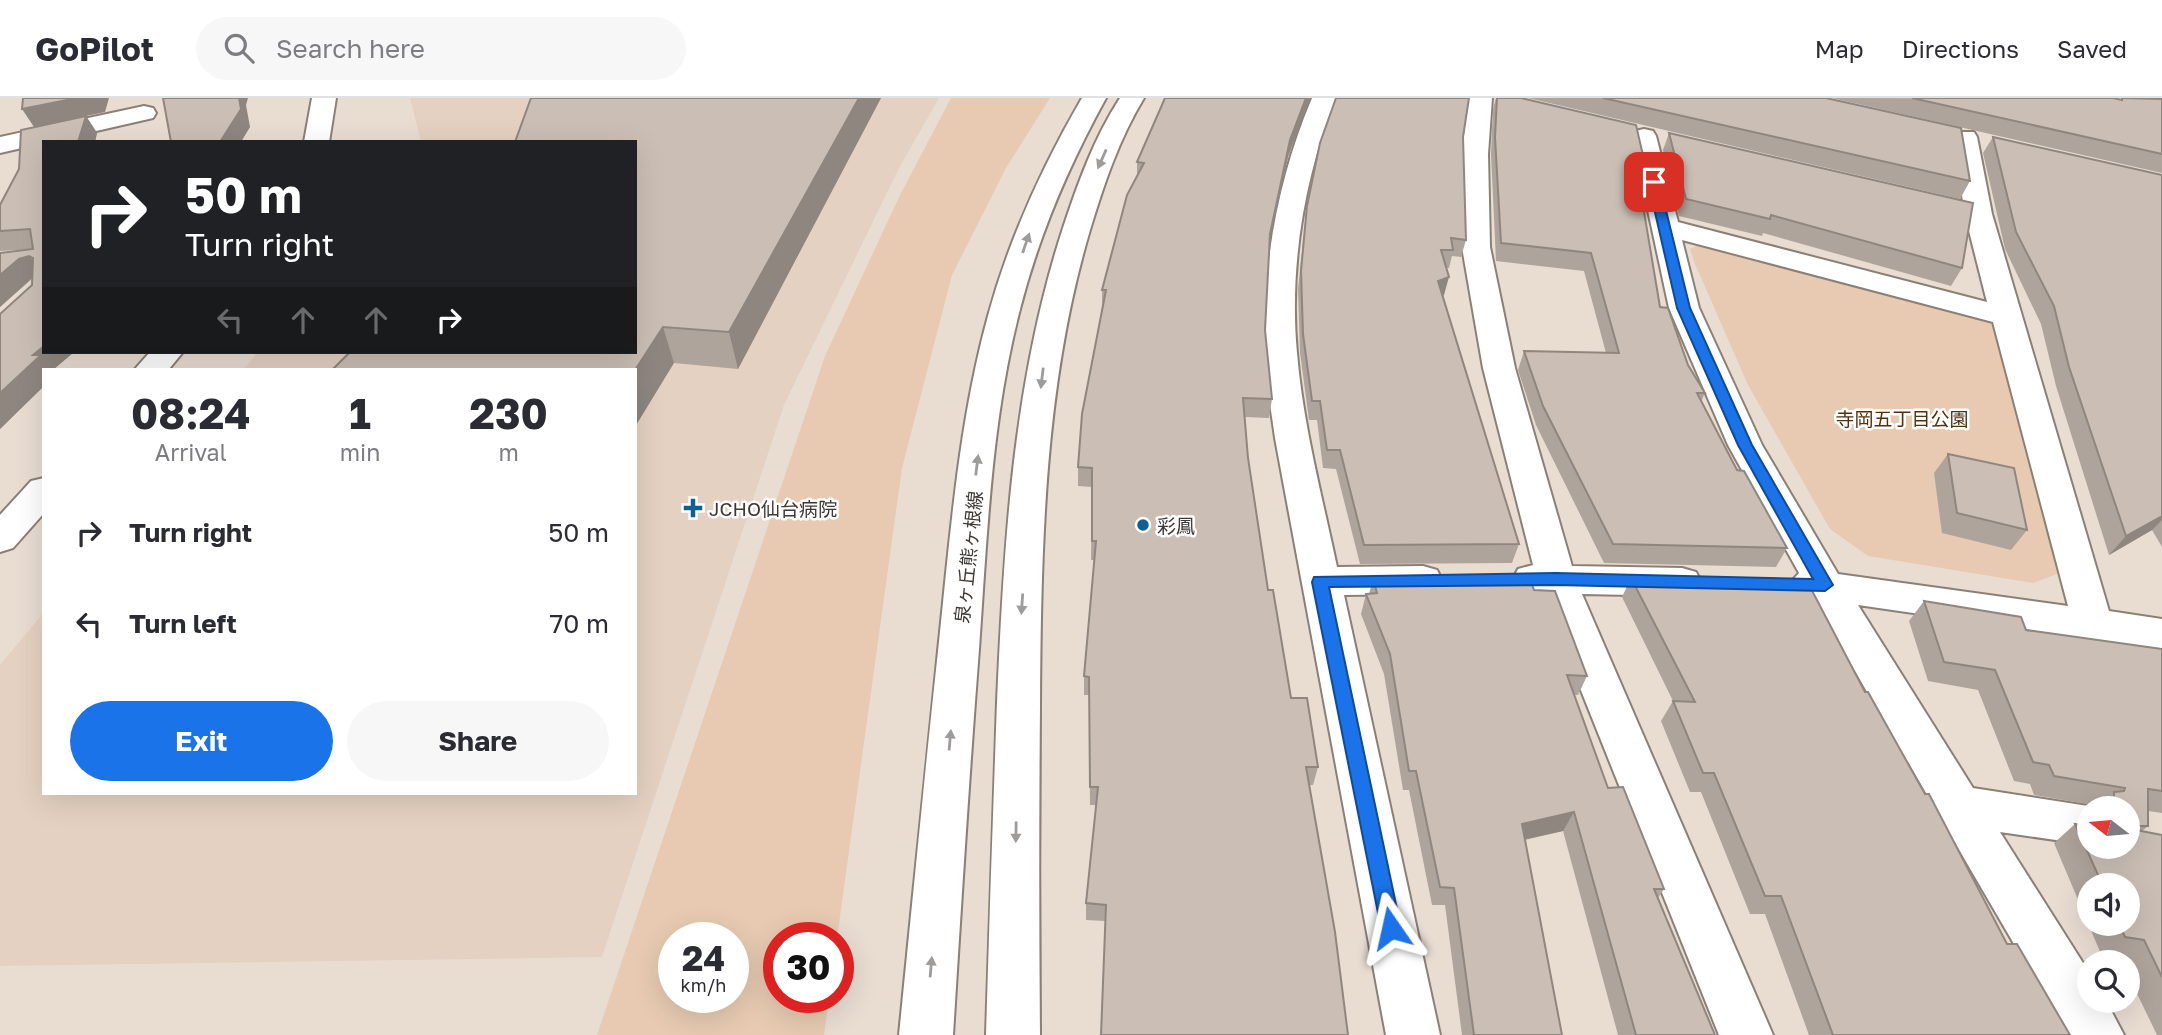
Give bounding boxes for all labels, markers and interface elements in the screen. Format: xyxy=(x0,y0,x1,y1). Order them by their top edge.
search box xyxy=(196,17,686,80)
text: GoPilot xyxy=(35,29,154,68)
icon: search xyxy=(220,29,258,67)
text: Search here xyxy=(276,33,425,64)
text: Map xyxy=(1815,34,1864,63)
text: Directions xyxy=(1902,34,2019,63)
text: Saved xyxy=(2057,34,2127,63)
one-way arrow xyxy=(1096,149,1107,170)
pin xyxy=(1624,152,1684,212)
icon: arrive xyxy=(1635,163,1673,201)
text: 50 m xyxy=(185,165,302,224)
icon: right xyxy=(70,168,161,259)
text: Turn right xyxy=(185,225,334,263)
one-way arrow xyxy=(1021,233,1032,254)
icon: left xyxy=(211,301,249,339)
icon: ahead xyxy=(284,301,322,339)
icon: ahead xyxy=(357,301,395,339)
icon: right xyxy=(430,301,468,339)
one-way arrow xyxy=(1036,367,1047,389)
text: 08:24 xyxy=(131,388,251,438)
text: 1 xyxy=(349,388,371,438)
text: 230 xyxy=(469,388,548,438)
park label: 寺岡五丁目公園 xyxy=(1835,407,1969,430)
text: Arrival xyxy=(155,438,227,466)
text: min xyxy=(340,438,380,466)
text: m xyxy=(498,438,519,466)
one-way arrow xyxy=(972,454,983,476)
street label: 泉ヶ丘熊ヶ根線 xyxy=(950,490,986,624)
place label: JCHO仙台病院 xyxy=(709,497,837,520)
marker: JCHO仙台病院 xyxy=(683,498,703,518)
icon: right xyxy=(70,514,108,552)
place label: 彩鳳 xyxy=(1157,514,1195,537)
text: Turn right xyxy=(129,517,252,548)
text: 50 m xyxy=(548,517,609,548)
marker: 彩鳳 xyxy=(1135,517,1151,533)
one-way arrow xyxy=(1016,594,1027,616)
icon: left xyxy=(70,605,108,643)
text: Turn left xyxy=(129,608,237,639)
text: 70 m xyxy=(550,608,609,639)
button: Exit xyxy=(70,701,333,781)
button: Share xyxy=(347,701,609,781)
one-way arrow xyxy=(945,729,956,751)
north arrow xyxy=(2077,796,2140,859)
map controls xyxy=(2077,796,2140,1013)
one-way arrow xyxy=(1010,821,1022,843)
button: sound xyxy=(2077,873,2140,936)
position arrow xyxy=(1354,891,1428,965)
speed limit sign: 30 xyxy=(763,922,854,1013)
text: 24 xyxy=(682,937,725,979)
button: search xyxy=(2077,950,2140,1013)
one-way arrow xyxy=(926,956,937,978)
text: km/h xyxy=(681,974,726,996)

